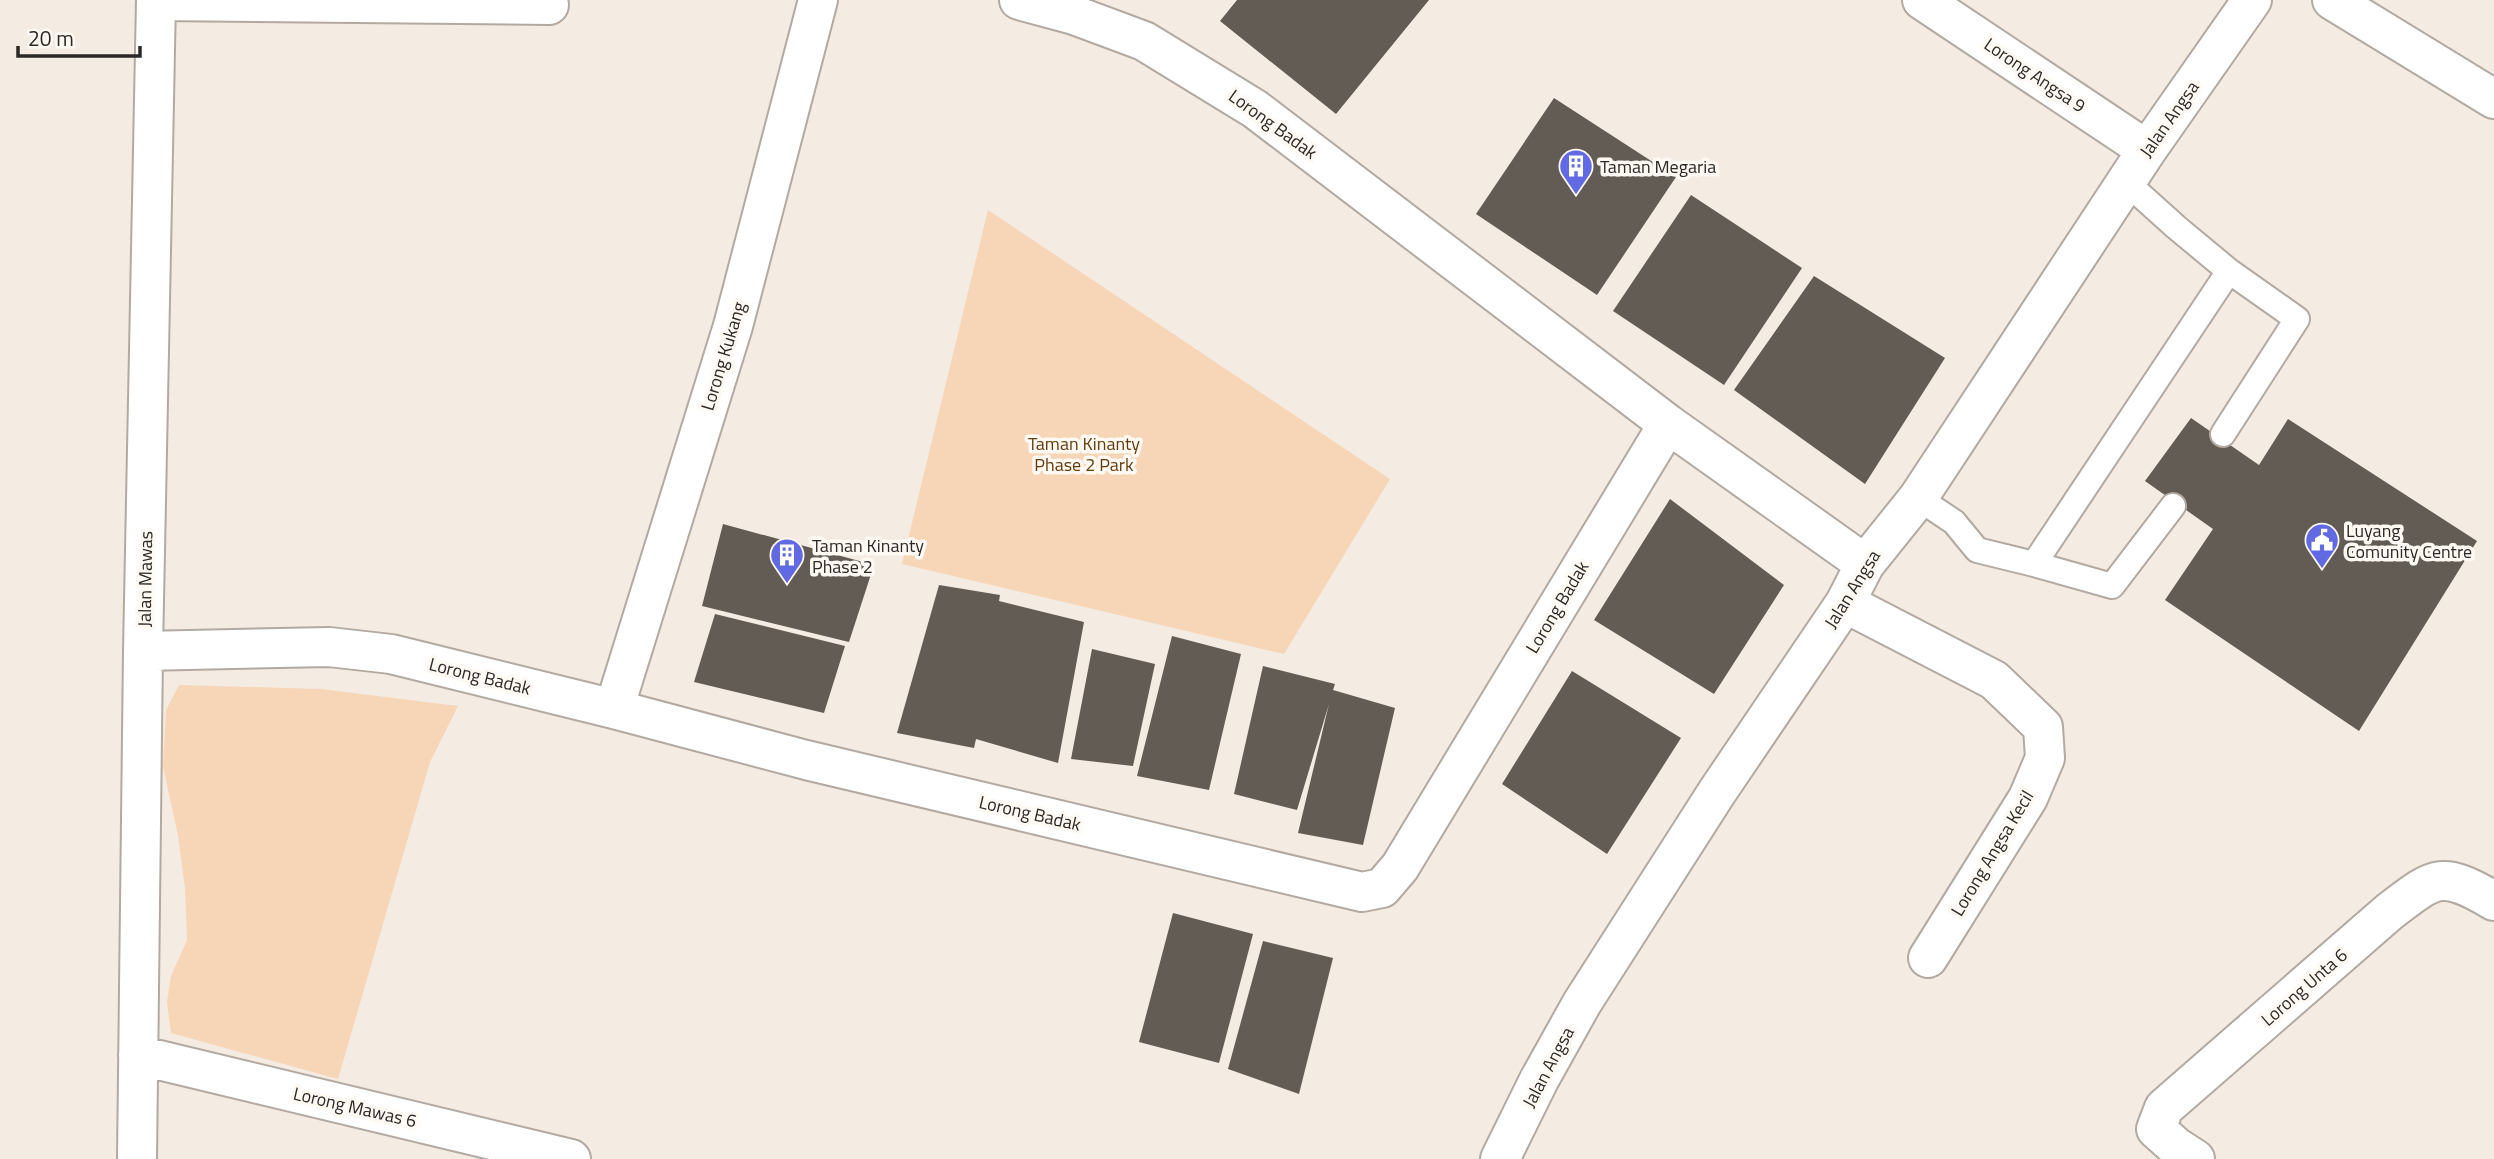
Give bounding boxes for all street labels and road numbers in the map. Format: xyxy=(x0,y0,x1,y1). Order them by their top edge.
street label: Lorong Angsa 9 xyxy=(1979,31,2091,119)
street label: Jalan Angsa xyxy=(2133,75,2205,163)
street label: Lorong Badak xyxy=(1223,83,1323,166)
street label: Lorong Kukang xyxy=(694,298,752,414)
street label: Jalan Mawas xyxy=(131,531,159,627)
street label: Jalan Angsa xyxy=(1817,545,1887,633)
street label: Lorong Badak xyxy=(1519,555,1595,658)
street label: Lorong Badak xyxy=(426,650,534,702)
street label: Lorong Angsa Kecil xyxy=(1944,785,2040,921)
street label: Lorong Badak xyxy=(976,788,1084,838)
street label: Lorong Unta 6 xyxy=(2255,942,2353,1032)
street label: Jalan Angsa xyxy=(1515,1022,1581,1112)
street label: Lorong Mawas 6 xyxy=(291,1080,419,1134)

